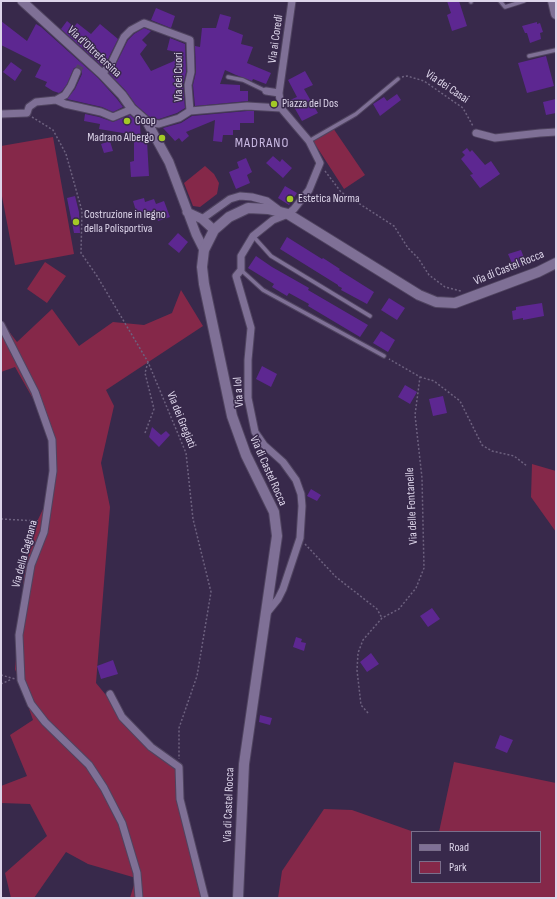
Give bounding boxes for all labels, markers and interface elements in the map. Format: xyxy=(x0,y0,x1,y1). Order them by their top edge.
street label: Via ai Coredi xyxy=(265,14,287,64)
street label: Via d'Oltrefersina xyxy=(64,23,124,81)
street label: Via dei Cuori xyxy=(172,52,186,102)
street label: Via dei Casai xyxy=(422,67,472,107)
place label: Piazza del Dos xyxy=(282,97,338,111)
marker: Piazza del Dos xyxy=(269,99,279,109)
place label: Coop xyxy=(135,114,156,128)
marker: Coop xyxy=(122,116,132,126)
place label: Madrano Albergo xyxy=(87,131,154,145)
marker: Madrano Albergo xyxy=(157,133,167,143)
district label: MADRANO xyxy=(235,135,289,151)
place label: Estetica Norma xyxy=(298,192,360,206)
marker: Estetica Norma xyxy=(285,194,295,204)
place label: Costruzione in legno della Polisportiva xyxy=(84,208,166,236)
marker: Costruzione in legno della Polisportiva xyxy=(71,217,81,227)
street label: Via di Castel Rocca xyxy=(472,247,546,289)
street label: Via a Iol xyxy=(231,376,247,408)
street label: Via dei Gregiati xyxy=(163,390,199,450)
street label: Via di Castel Rocca xyxy=(246,434,290,508)
street label: Via delle Fontanelle xyxy=(403,467,421,545)
street label: Via della Cagnana xyxy=(9,519,41,589)
street label: Via di Castel Rocca xyxy=(220,767,238,843)
legend xyxy=(411,831,541,883)
text: Road xyxy=(449,840,469,855)
text: Park xyxy=(449,860,467,875)

